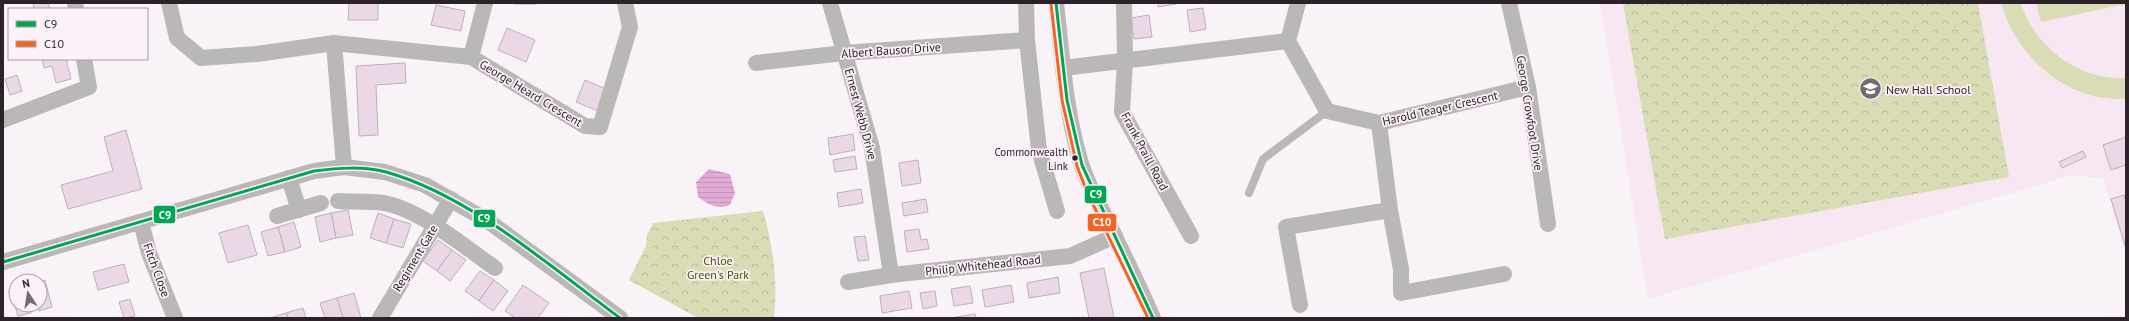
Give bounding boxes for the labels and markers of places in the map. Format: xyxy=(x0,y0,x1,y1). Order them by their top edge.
school or university icon: New Hall School xyxy=(1857,76,1883,102)
place label: New Hall School xyxy=(1886,82,1971,97)
place label: Commonwealth Link xyxy=(994,145,1069,173)
marker: Commonwealth Link xyxy=(1070,153,1080,163)

